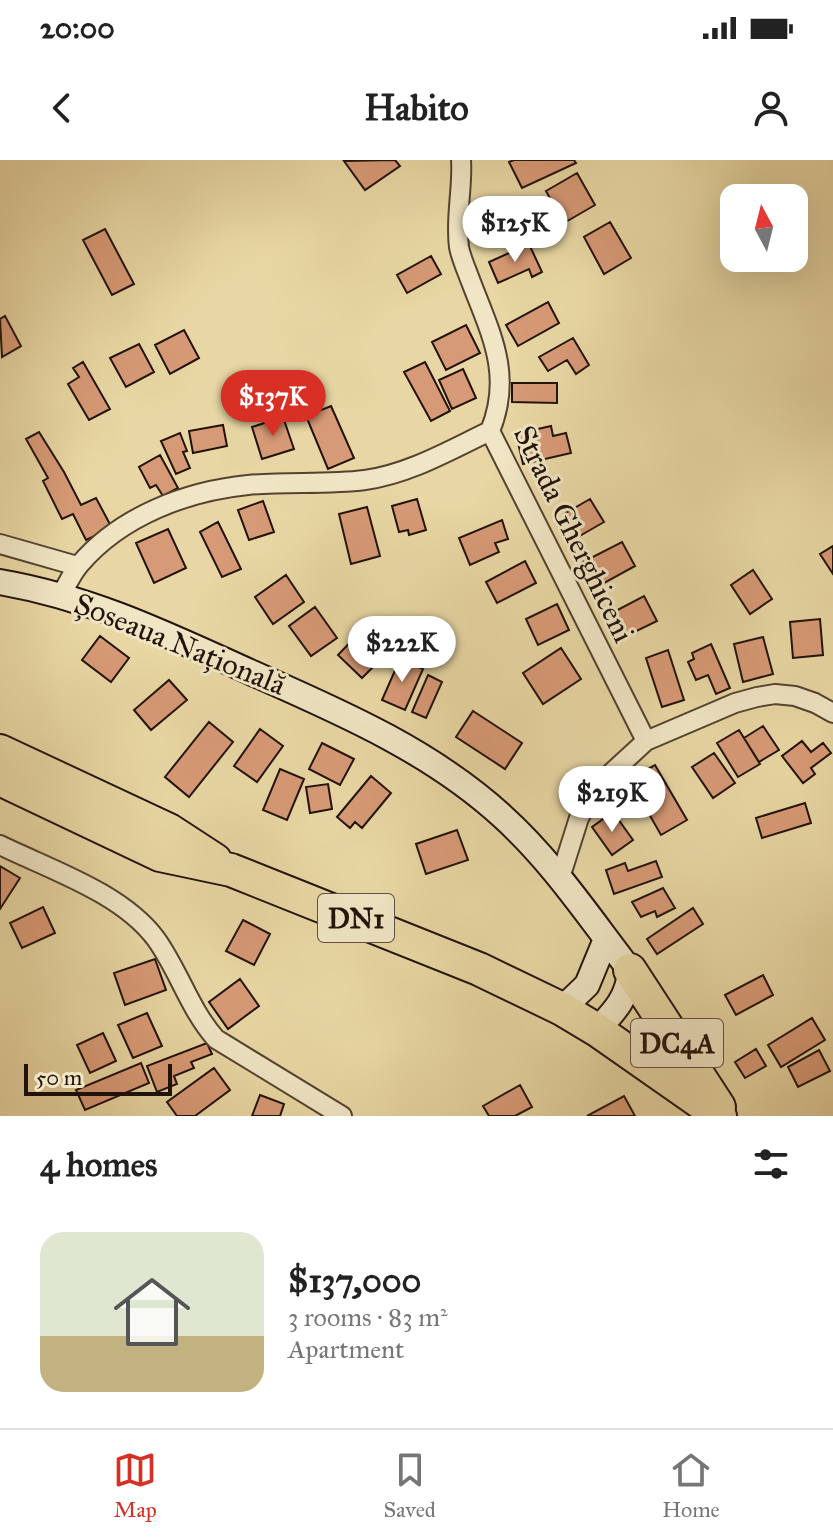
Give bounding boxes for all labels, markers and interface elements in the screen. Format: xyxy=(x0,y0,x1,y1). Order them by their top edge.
text: 20:00 xyxy=(40,10,115,46)
icon: back xyxy=(40,86,84,130)
text: Habito xyxy=(364,86,469,130)
icon: person xyxy=(749,86,793,130)
north arrow xyxy=(720,184,808,272)
map controls xyxy=(720,184,808,272)
pin: $125K xyxy=(459,196,571,264)
text: $125K xyxy=(480,206,550,238)
pin: $137K xyxy=(217,370,329,438)
text: $137K xyxy=(239,380,307,412)
street label: Strada Gherghiceni xyxy=(506,420,642,648)
street label: Șoseaua Națională xyxy=(69,585,291,703)
pin: $222K xyxy=(346,616,458,684)
text: $222K xyxy=(366,626,438,658)
pin: $219K xyxy=(556,766,668,834)
text: $219K xyxy=(577,776,647,808)
road number: DN1 xyxy=(318,894,394,942)
road number: DC4A xyxy=(631,1019,723,1067)
scale bar xyxy=(24,1060,172,1096)
text: 50 m xyxy=(36,1064,82,1091)
icon: filters xyxy=(749,1142,793,1186)
text: 4 homes xyxy=(40,1144,157,1185)
text: $137,000 xyxy=(288,1260,421,1301)
icon: home xyxy=(104,1264,200,1360)
text: 3 rooms · 83 m² xyxy=(288,1301,448,1333)
text: Apartment xyxy=(288,1333,404,1365)
tab: Map xyxy=(113,1448,157,1523)
tab: Saved xyxy=(384,1448,436,1523)
tab: Home xyxy=(662,1448,720,1523)

